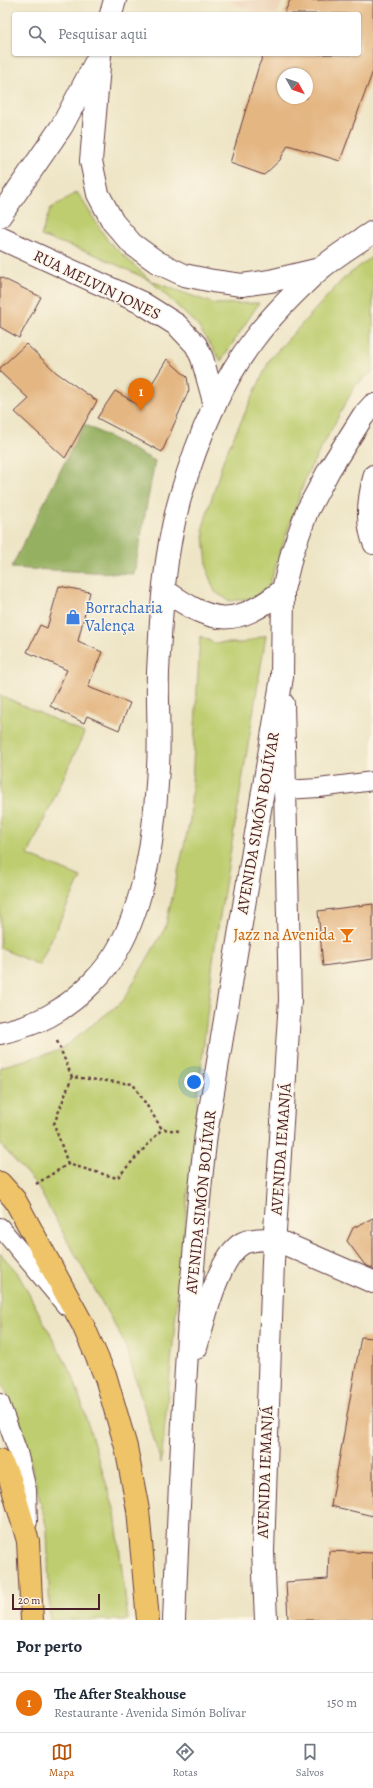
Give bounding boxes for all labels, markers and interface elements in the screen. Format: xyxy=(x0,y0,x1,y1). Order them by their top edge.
search box xyxy=(12,12,361,56)
icon: search xyxy=(26,23,48,45)
text: Pesquisar aqui xyxy=(58,24,147,44)
north arrow xyxy=(277,68,313,104)
street label: RUA MELVIN JONES xyxy=(30,245,164,325)
pin: 1 xyxy=(128,378,154,411)
place label: Borracharia Valença xyxy=(84,597,163,637)
shop icon: Borracharia Valença xyxy=(64,608,82,626)
street label: AVENIDA SIMÓN BOLÍVAR xyxy=(231,730,285,917)
place label: Jazz na Avenida xyxy=(233,924,336,946)
bar icon: Jazz na Avenida xyxy=(338,926,356,944)
your location xyxy=(184,1072,204,1092)
street label: AVENIDA IEMANJÁ xyxy=(265,1081,297,1217)
street label: AVENIDA SIMÓN BOLÍVAR xyxy=(180,1109,222,1296)
street label: AVENIDA IEMANJÁ xyxy=(252,1405,278,1540)
scale bar xyxy=(12,1592,100,1611)
text: 20 m xyxy=(18,1593,40,1608)
text: Por perto xyxy=(16,1635,82,1658)
text: The After Steakhouse xyxy=(54,1684,186,1704)
text: 1 xyxy=(27,1694,31,1711)
text: 150 m xyxy=(327,1694,357,1711)
text: Restaurante · Avenida Simón Bolívar xyxy=(54,1704,246,1721)
tab: Mapa xyxy=(49,1741,74,1780)
tab: Rotas xyxy=(173,1741,198,1780)
tab: Salvos xyxy=(296,1741,324,1780)

